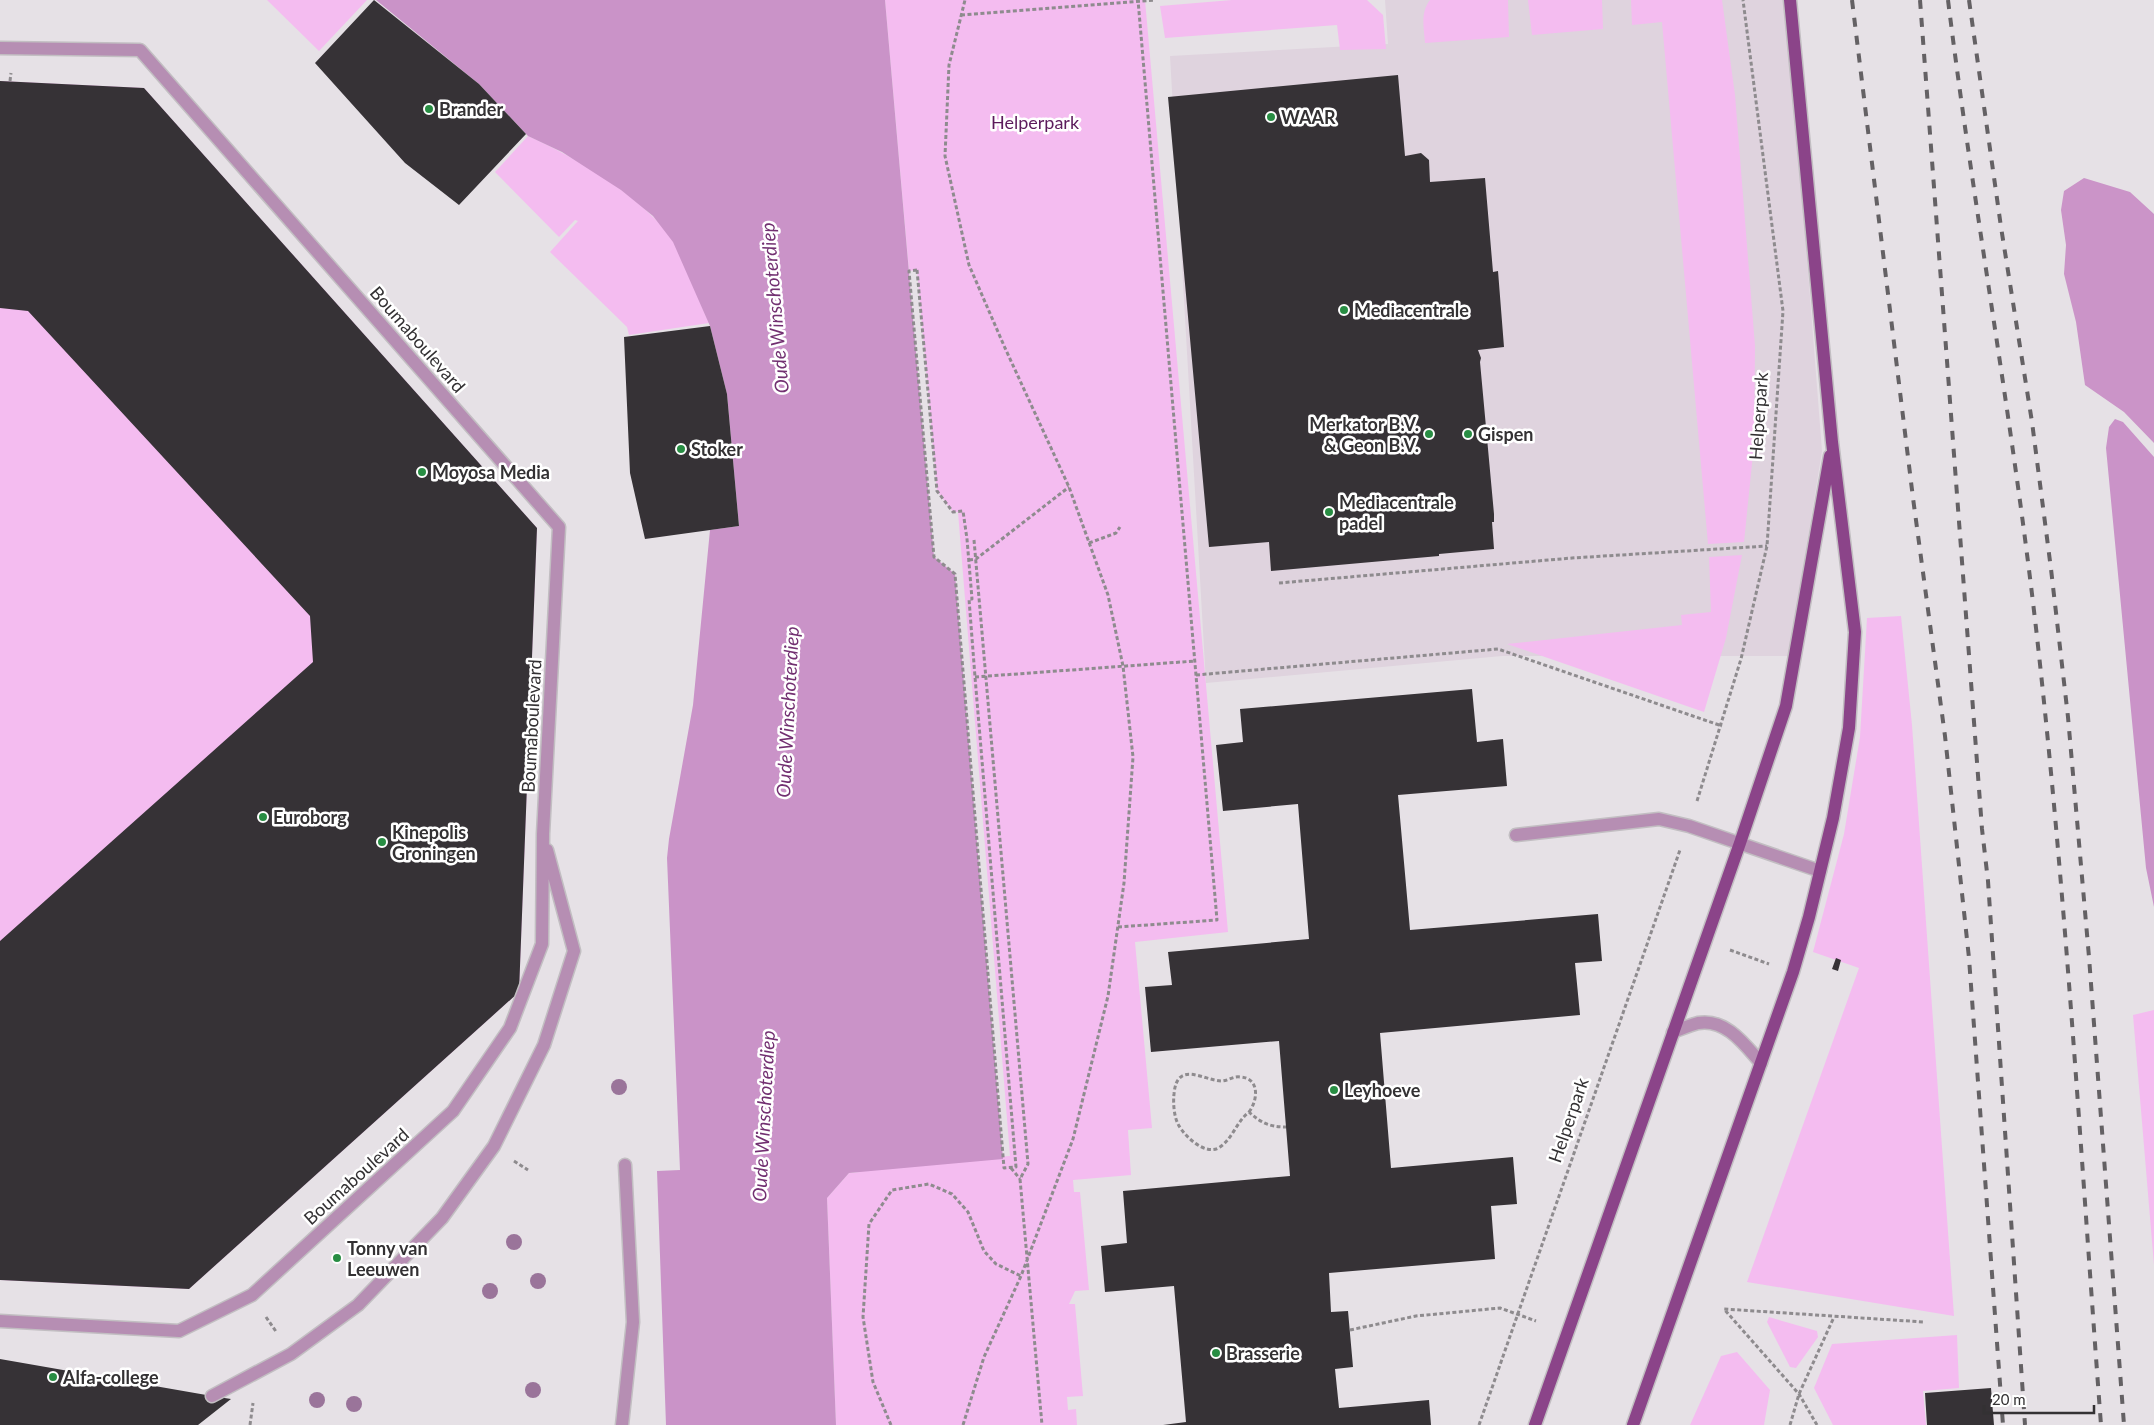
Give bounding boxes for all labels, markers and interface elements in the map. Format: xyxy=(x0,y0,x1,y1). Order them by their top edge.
place label: Brander xyxy=(439,98,503,120)
marker: Brander xyxy=(423,103,435,115)
place label: WAAR xyxy=(1281,106,1336,128)
park label: Helperpark xyxy=(991,111,1080,133)
marker: WAAR xyxy=(1265,111,1277,123)
water label: Oude Winschoterdiep xyxy=(755,222,793,394)
street label: Boumaboulevard xyxy=(366,281,470,397)
place label: Mediacentrale xyxy=(1354,299,1469,321)
marker: Mediacentrale xyxy=(1338,304,1350,316)
street label: Helperpark xyxy=(1744,370,1772,461)
place label: Merkator B.V. & Geon B.V. xyxy=(1309,413,1419,456)
place label: Gispen xyxy=(1478,423,1534,445)
marker: Merkator B.V. & Geon B.V. xyxy=(1423,428,1435,440)
marker: Gispen xyxy=(1462,428,1474,440)
place label: Stoker xyxy=(691,438,743,460)
marker: Stoker xyxy=(675,443,687,455)
place label: Moyosa Media xyxy=(432,461,550,483)
marker: Moyosa Media xyxy=(416,466,428,478)
place label: Mediacentrale padel xyxy=(1339,491,1454,534)
marker: Mediacentrale padel xyxy=(1323,506,1335,518)
water label: Oude Winschoterdiep xyxy=(771,626,803,798)
street label: Boumaboulevard xyxy=(517,659,545,793)
place label: Euroborg xyxy=(273,806,347,828)
marker: Euroborg xyxy=(257,811,269,823)
place label: Kinepolis Groningen xyxy=(392,821,476,864)
marker: Kinepolis Groningen xyxy=(376,836,388,848)
water label: Oude Winschoterdiep xyxy=(747,1030,779,1202)
street label: Helperpark xyxy=(1543,1074,1593,1165)
place label: Leyhoeve xyxy=(1344,1079,1421,1101)
marker: Leyhoeve xyxy=(1328,1084,1340,1096)
street label: Boumaboulevard xyxy=(299,1123,413,1229)
place label: Tonny van Leeuwen xyxy=(347,1237,428,1280)
marker: Tonny van Leeuwen xyxy=(331,1252,343,1264)
place label: Brasserie xyxy=(1226,1342,1300,1364)
marker: Brasserie xyxy=(1210,1347,1222,1359)
place label: Alfa-college xyxy=(62,1366,159,1388)
marker: Alfa-college xyxy=(47,1371,59,1383)
scale bar xyxy=(1984,1382,2094,1414)
text: 20 m xyxy=(1992,1390,2026,1408)

